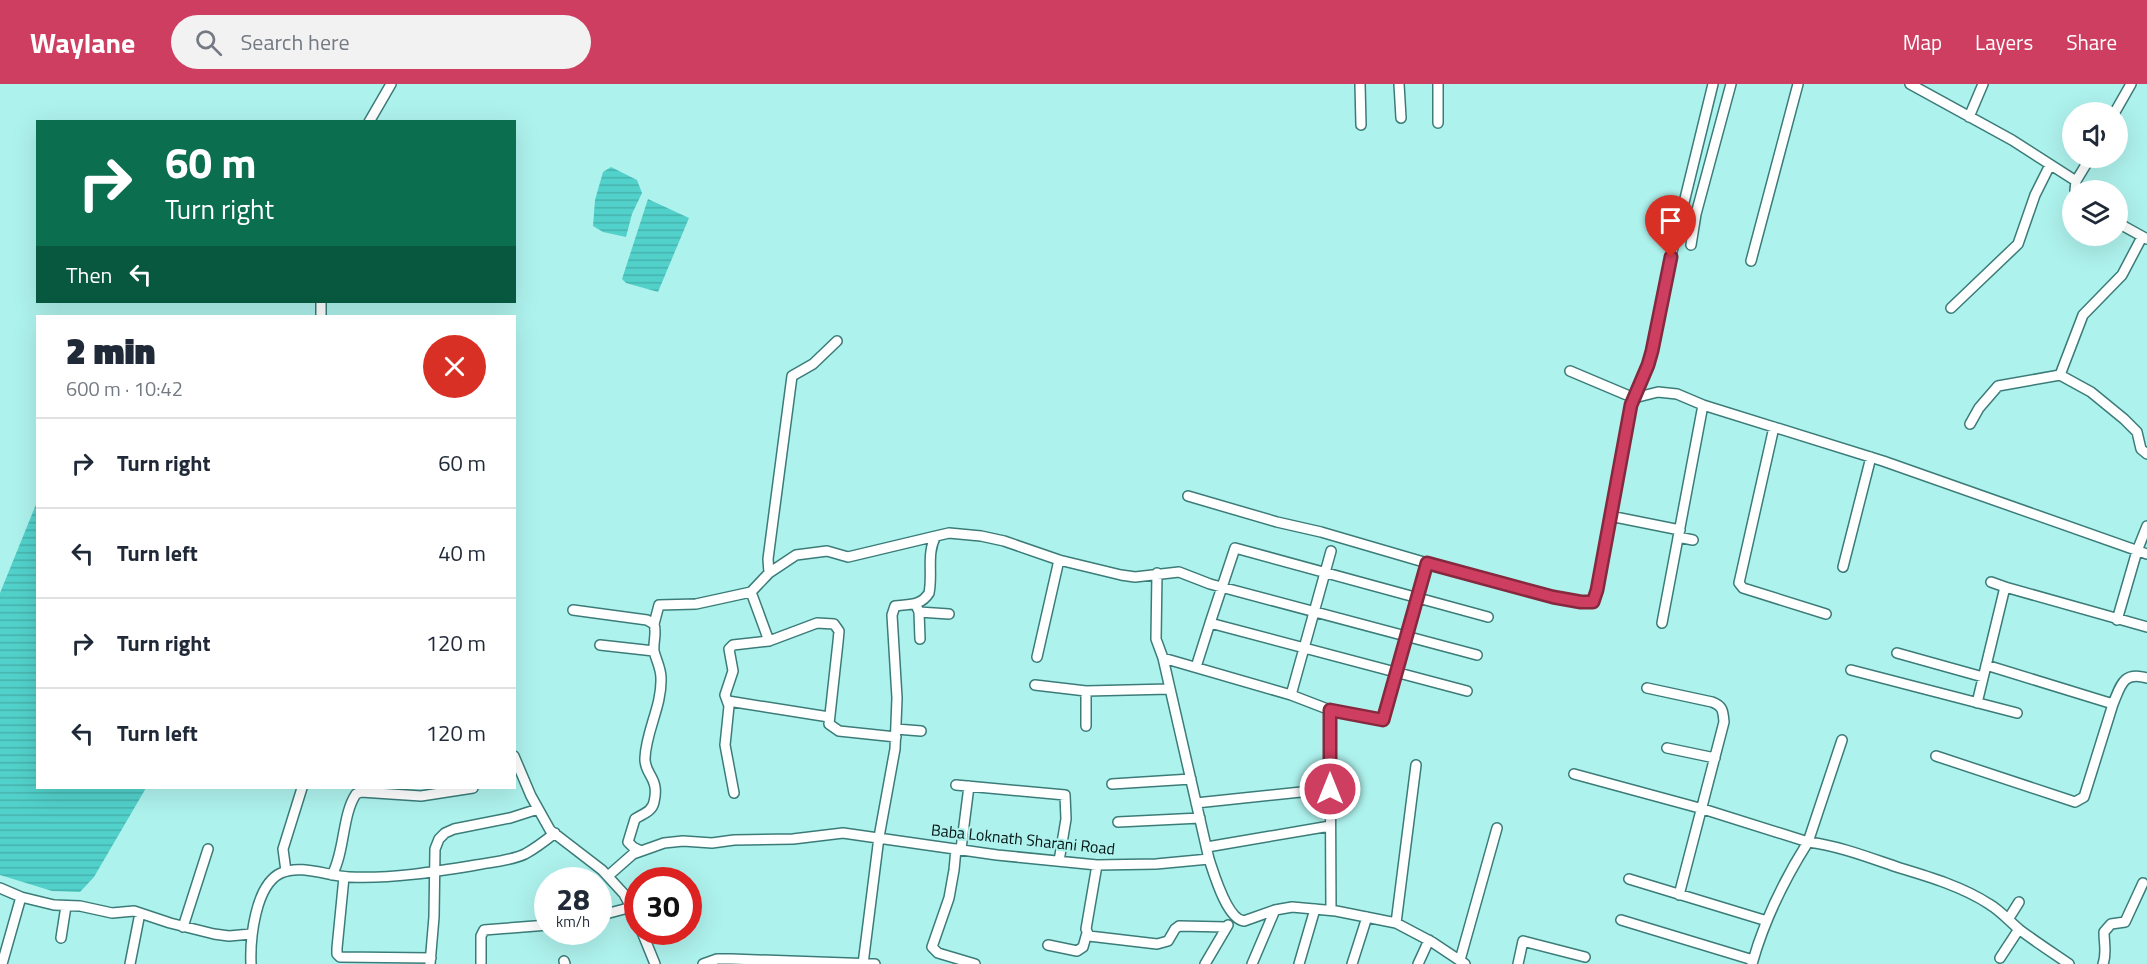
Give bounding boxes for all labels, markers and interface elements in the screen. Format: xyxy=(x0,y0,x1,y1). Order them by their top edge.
search box xyxy=(171,15,591,69)
text: Waylane xyxy=(30,21,135,64)
text: Search here xyxy=(240,25,350,59)
icon: search xyxy=(192,26,225,59)
text: Map xyxy=(1903,26,1942,58)
text: Layers xyxy=(1975,26,2033,58)
text: Share xyxy=(2066,26,2117,58)
map controls xyxy=(2062,102,2128,246)
button: sound xyxy=(2062,102,2128,168)
text: 60 m xyxy=(165,130,257,194)
icon: right xyxy=(66,144,144,222)
button: layers xyxy=(2062,180,2128,246)
text: Turn right xyxy=(165,188,274,229)
pin xyxy=(1645,195,1696,257)
icon: arrive xyxy=(1654,204,1687,237)
text: Then xyxy=(66,258,112,292)
icon: left xyxy=(124,258,157,291)
text: 2 min xyxy=(66,323,155,378)
button: close xyxy=(423,335,486,398)
text: 600 m · 10:42 xyxy=(66,373,183,404)
text: Turn right xyxy=(117,446,211,480)
text: 60 m xyxy=(438,446,486,480)
icon: right xyxy=(66,447,99,480)
text: Turn left xyxy=(117,536,198,570)
text: 40 m xyxy=(438,536,486,570)
icon: left xyxy=(66,537,99,570)
text: Turn right xyxy=(117,626,211,660)
text: 120 m xyxy=(426,626,486,660)
icon: right xyxy=(66,627,99,660)
text: Turn left xyxy=(117,716,198,750)
text: 120 m xyxy=(426,716,486,750)
icon: left xyxy=(66,717,99,750)
position arrow xyxy=(1298,757,1362,821)
street label: Baba Loknath Sharani Road xyxy=(930,817,1116,861)
speed limit sign: 30 xyxy=(624,867,702,945)
text: 28 xyxy=(556,876,590,922)
text: km/h xyxy=(556,910,590,933)

